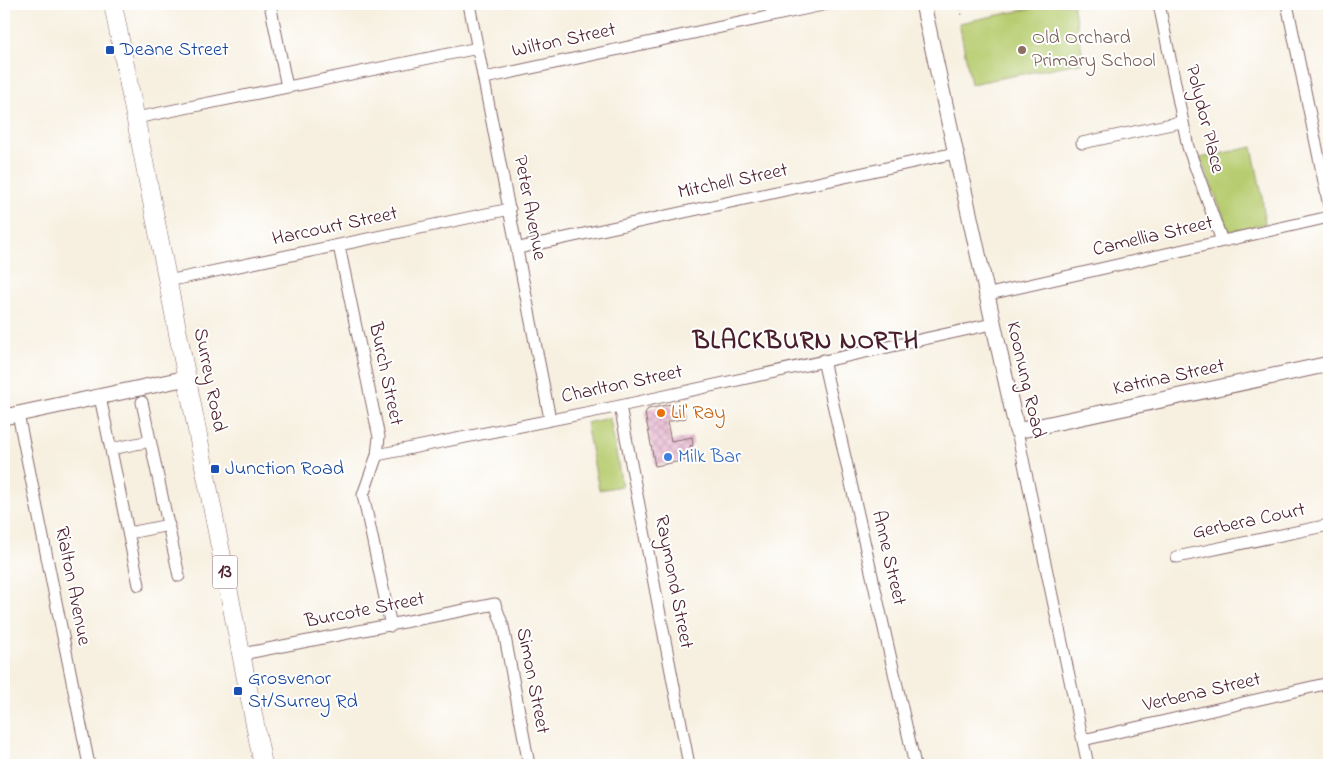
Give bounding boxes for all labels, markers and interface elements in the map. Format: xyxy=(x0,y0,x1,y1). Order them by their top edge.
street label: Wilton Street xyxy=(509,16,619,66)
place label: Old Orchard Primary School xyxy=(1032,24,1156,76)
place label: Deane Street xyxy=(119,36,229,65)
marker: Deane Street xyxy=(104,44,116,56)
marker: Old Orchard Primary School xyxy=(1016,44,1028,56)
street label: Polydor Place xyxy=(1177,62,1231,176)
street label: Peter Avenue xyxy=(505,153,553,263)
street label: Mitchell Street xyxy=(675,156,791,208)
street label: Harcourt Street xyxy=(270,199,401,254)
street label: Camellia Street xyxy=(1090,209,1216,265)
street label: Burch Street xyxy=(360,319,410,429)
street label: Koonung Road xyxy=(997,319,1053,442)
district label: BLACKBURN NORTH xyxy=(692,324,919,360)
street label: Surrey Road xyxy=(185,326,233,434)
street label: Katrina Street xyxy=(1111,352,1228,404)
street label: Charlton Street xyxy=(559,358,686,412)
place label: Lil' Ray xyxy=(671,399,725,428)
marker: Lil' Ray xyxy=(655,407,667,419)
place label: Milk Bar xyxy=(678,443,742,472)
marker: Milk Bar xyxy=(662,451,674,463)
place label: Junction Road xyxy=(225,455,344,484)
marker: Junction Road xyxy=(209,463,221,475)
street label: Gerbera Court xyxy=(1190,496,1308,548)
street label: Anne Street xyxy=(863,508,913,608)
street label: Raymond Street xyxy=(646,513,700,651)
street label: Rialton Avenue xyxy=(46,524,98,648)
road number: 13 xyxy=(212,556,238,588)
street label: Burcote Street xyxy=(302,585,428,637)
street label: Simon Street xyxy=(507,625,557,737)
place label: Grosvenor St/Surrey Rd xyxy=(248,665,358,717)
street label: Verbena Street xyxy=(1139,665,1264,721)
marker: Grosvenor St/Surrey Rd xyxy=(232,685,244,697)

